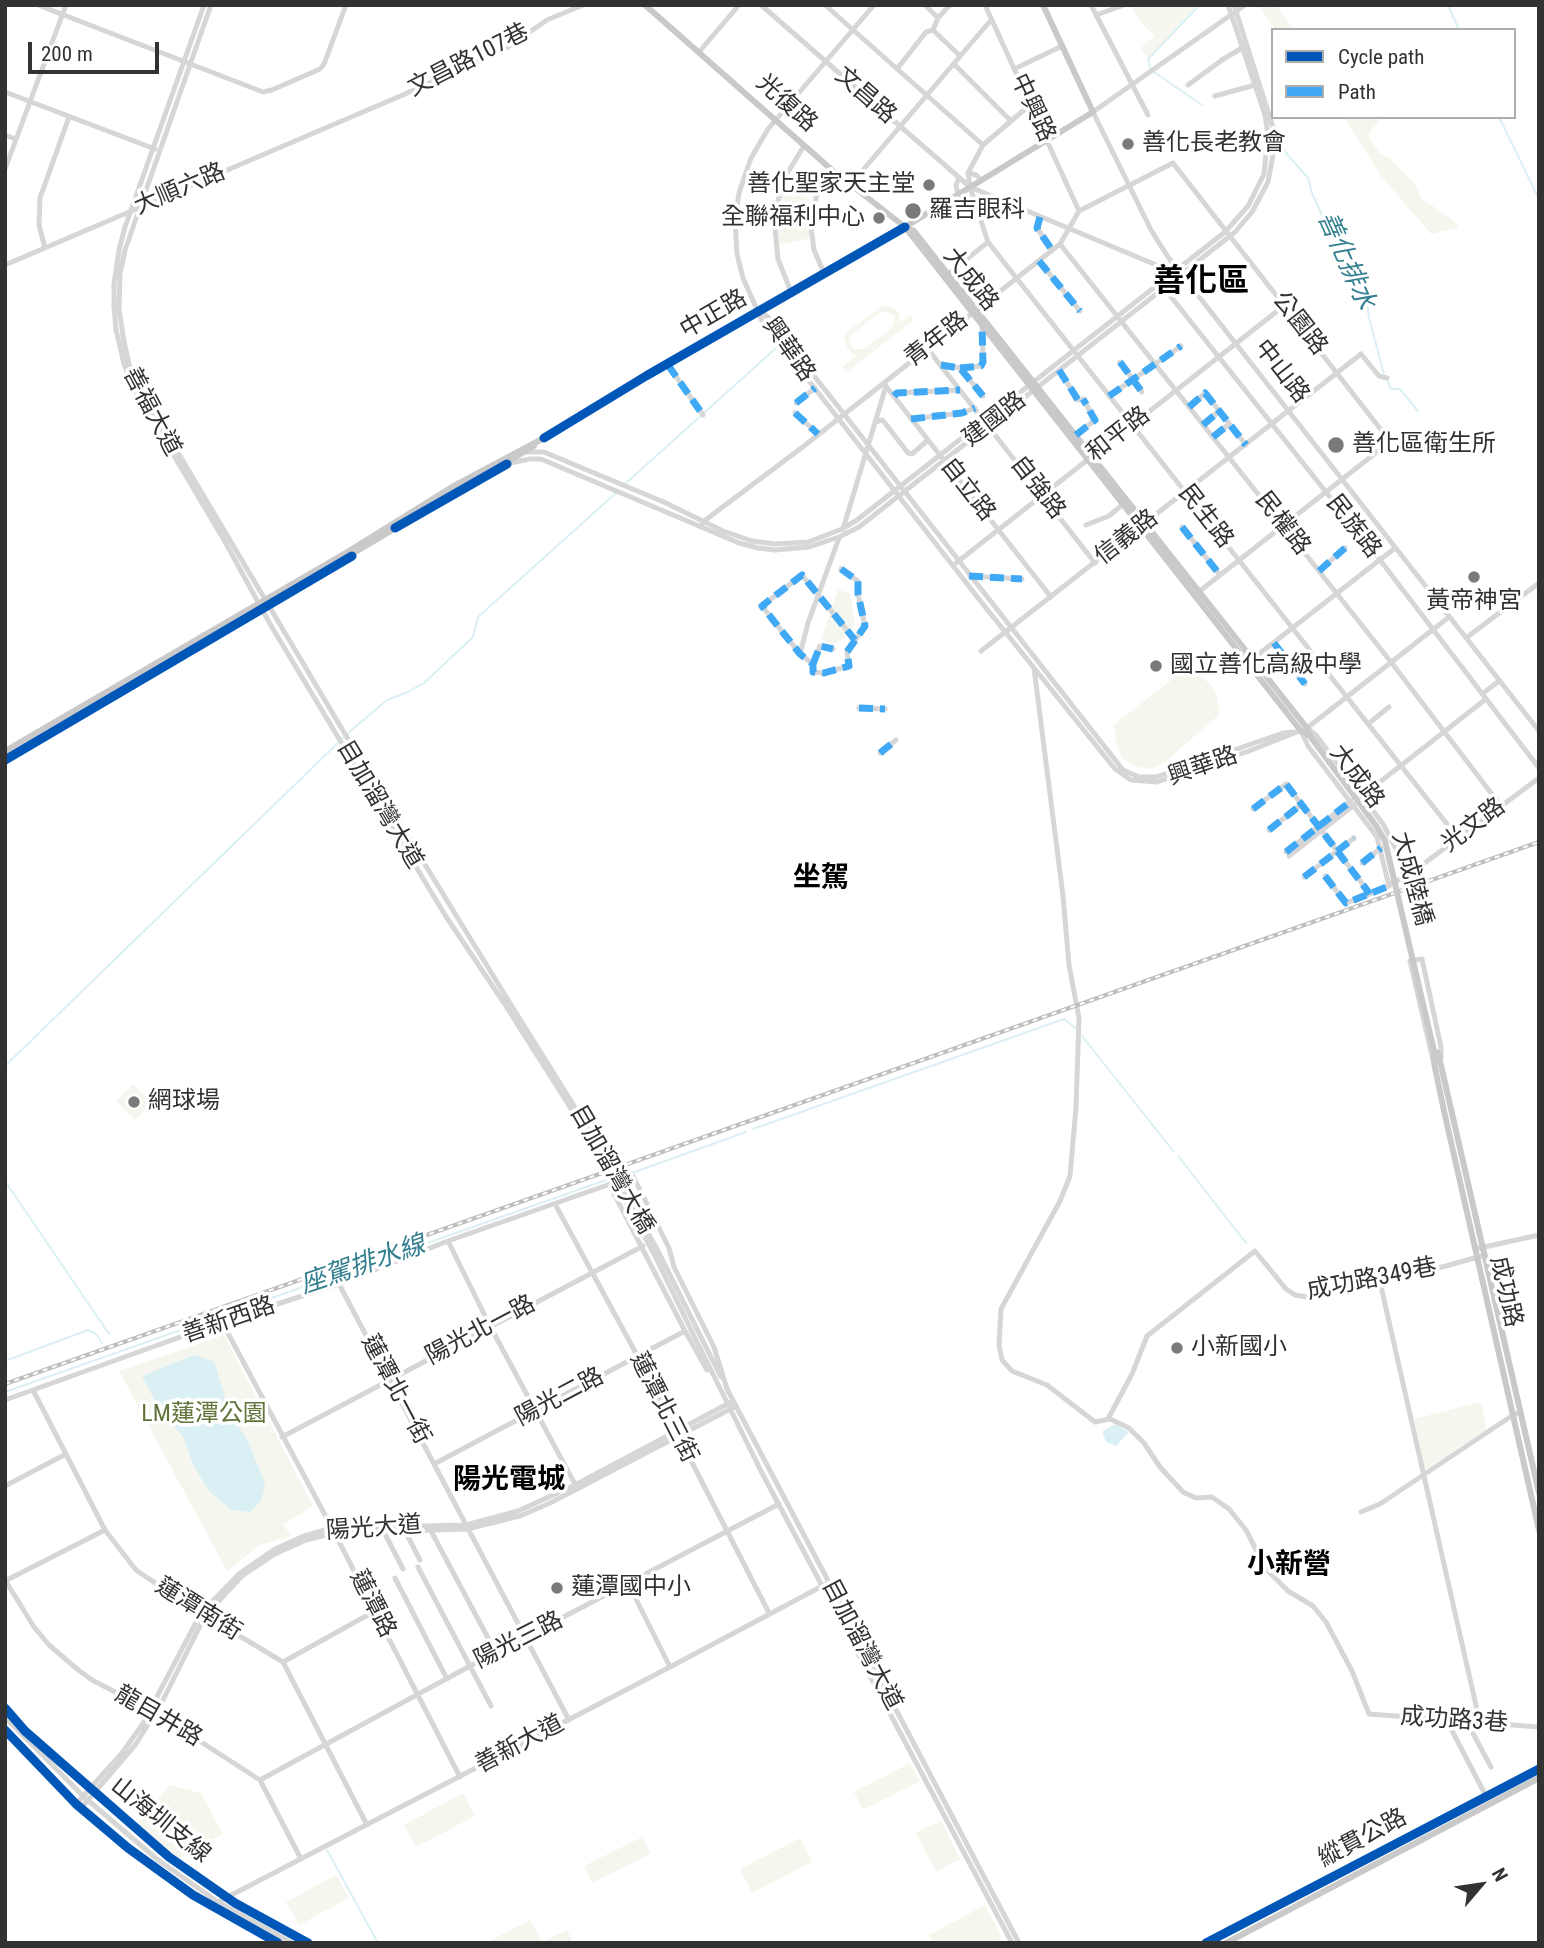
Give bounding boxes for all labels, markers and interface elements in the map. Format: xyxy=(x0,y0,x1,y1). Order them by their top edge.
street label: 文昌路107巷 xyxy=(404,18,534,104)
scale bar xyxy=(32,28,163,72)
legend xyxy=(1271,28,1516,119)
text: 200 m xyxy=(41,42,93,66)
text: Cycle path xyxy=(1338,45,1424,69)
street label: 文昌路 xyxy=(828,62,902,130)
street label: 光復路 xyxy=(750,69,822,139)
street label: 中興路 xyxy=(1004,69,1060,147)
text: Path xyxy=(1338,80,1376,104)
place label: 善化長老教會 xyxy=(1142,130,1286,158)
marker: 善化長老教會 xyxy=(1120,136,1136,152)
street label: 大順六路 xyxy=(130,158,230,222)
place label: 善化聖家天主堂 xyxy=(747,171,915,199)
marker: 善化聖家天主堂 xyxy=(921,177,937,193)
place label: 羅吉眼科 xyxy=(929,197,1025,225)
marker: 羅吉眼科 xyxy=(903,201,923,221)
place label: 全聯福利中心 xyxy=(721,204,865,232)
water label: 善化排水 xyxy=(1310,207,1380,315)
marker: 全聯福利中心 xyxy=(871,210,887,226)
street label: 大成路 xyxy=(936,243,1004,317)
district label: 善化區 xyxy=(1153,264,1249,302)
street label: 中正路 xyxy=(676,285,752,345)
street label: 公園路 xyxy=(1265,287,1333,361)
street label: 青年路 xyxy=(900,306,974,374)
street label: 興華路 xyxy=(756,312,820,388)
street label: 中山路 xyxy=(1247,335,1315,409)
street label: 善福大道 xyxy=(116,363,186,461)
street label: 建國路 xyxy=(958,386,1032,454)
street label: 和平路 xyxy=(1082,401,1156,469)
place label: 善化區衛生所 xyxy=(1352,431,1496,459)
marker: 善化區衛生所 xyxy=(1326,435,1346,455)
street label: 自強路 xyxy=(1003,451,1071,525)
street label: 自立路 xyxy=(933,453,1001,527)
street label: 民生路 xyxy=(1171,480,1239,554)
street label: 民權路 xyxy=(1248,487,1316,561)
street label: 民族路 xyxy=(1319,490,1387,564)
street label: 信義路 xyxy=(1090,504,1164,572)
marker: 黃帝神宮 xyxy=(1466,569,1482,585)
place label: 黃帝神宮 xyxy=(1426,588,1522,616)
place label: 國立善化高級中學 xyxy=(1170,652,1362,680)
marker: 國立善化高級中學 xyxy=(1148,658,1164,674)
street label: 目加溜灣大道 xyxy=(330,736,428,874)
street label: 大成路 xyxy=(1323,740,1389,814)
street label: 興華路 xyxy=(1164,742,1242,792)
street label: 光文路 xyxy=(1437,793,1511,859)
street label: 大成陸橋 xyxy=(1385,829,1437,929)
district label: 坐駕 xyxy=(793,862,849,896)
place label: 網球場 xyxy=(148,1088,220,1116)
marker: 網球場 xyxy=(126,1094,142,1110)
street label: 目加溜灣大橋 xyxy=(563,1100,659,1240)
water label: 座駕排水線 xyxy=(296,1230,430,1302)
street label: 成功路349巷 xyxy=(1305,1253,1439,1307)
street label: 成功路 xyxy=(1483,1254,1527,1330)
street label: 陽光北一路 xyxy=(421,1290,541,1372)
street label: 善新西路 xyxy=(179,1292,279,1350)
street label: 蓮潭北一街 xyxy=(354,1330,436,1450)
place label: 小新國小 xyxy=(1191,1334,1287,1362)
marker: 小新國小 xyxy=(1169,1340,1185,1356)
street label: 蓮潭北三街 xyxy=(623,1348,703,1468)
street label: 陽光二路 xyxy=(511,1363,609,1433)
park label: LM蓮潭公園 xyxy=(141,1401,267,1429)
district label: 陽光電城 xyxy=(453,1464,565,1498)
street label: 陽光大道 xyxy=(325,1511,423,1547)
district label: 小新營 xyxy=(1247,1549,1331,1583)
street label: 蓮潭路 xyxy=(343,1565,401,1643)
street label: 蓮潭南街 xyxy=(150,1572,246,1648)
place label: 蓮潭國中小 xyxy=(571,1574,691,1602)
street label: 目加溜灣大道 xyxy=(814,1575,908,1715)
marker: 蓮潭國中小 xyxy=(549,1580,565,1596)
street label: 陽光三路 xyxy=(470,1606,568,1676)
street label: 龍目井路 xyxy=(109,1681,207,1753)
street label: 成功路3巷 xyxy=(1399,1703,1509,1739)
street label: 善新大道 xyxy=(471,1710,569,1780)
street label: 山海圳支線 xyxy=(104,1772,216,1870)
street label: 縱貫公路 xyxy=(1314,1804,1412,1874)
north arrow xyxy=(1446,1850,1516,1920)
text: N xyxy=(1487,1864,1513,1885)

